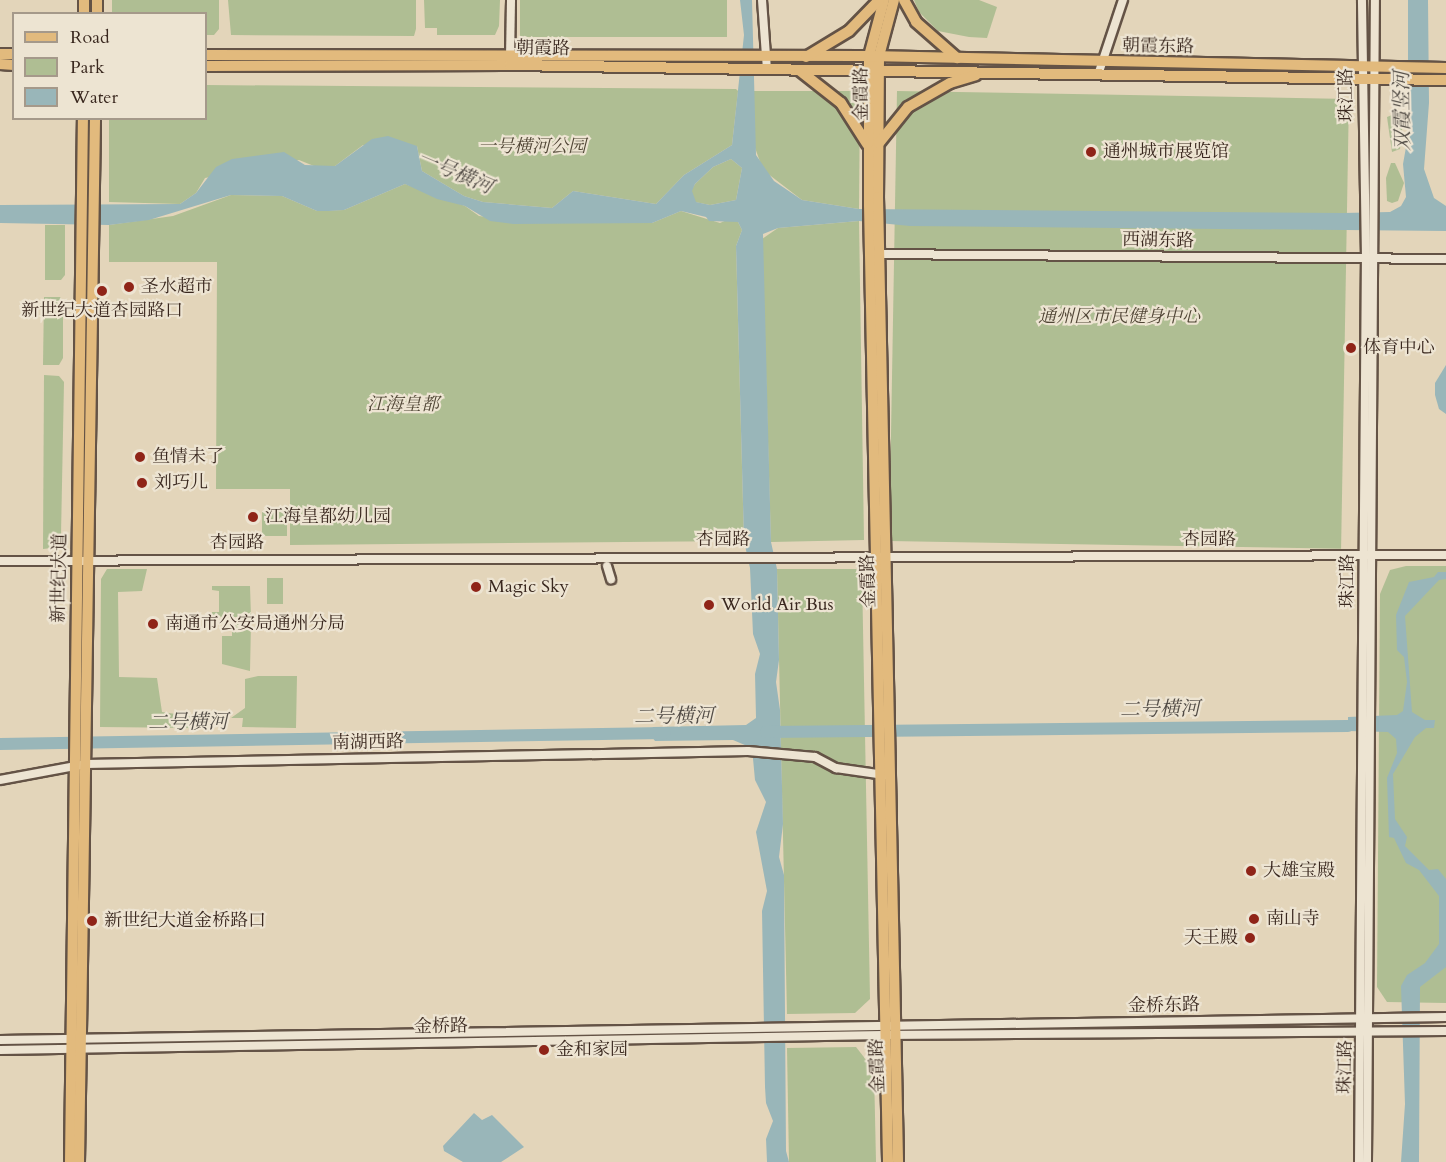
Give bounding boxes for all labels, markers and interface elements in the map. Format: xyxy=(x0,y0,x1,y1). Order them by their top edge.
legend xyxy=(12,12,207,120)
text: Road xyxy=(70,25,110,50)
street label: 朝霞东路 xyxy=(1122,36,1194,58)
street label: 朝霞路 xyxy=(516,38,570,60)
text: Park xyxy=(70,55,105,80)
street label: 金霞路 xyxy=(851,67,873,121)
street label: 珠江路 xyxy=(1336,68,1358,122)
water label: 双霞竖河 xyxy=(1389,71,1415,151)
text: Water xyxy=(70,85,118,110)
park label: 一号横河公园 xyxy=(478,136,586,158)
place label: 通州城市展览馆 xyxy=(1103,141,1229,163)
water label: 一号横河 xyxy=(413,145,497,199)
marker: 通州城市展览馆 xyxy=(1084,145,1098,159)
street label: 西湖东路 xyxy=(1122,230,1194,252)
place label: 圣水超市 xyxy=(141,276,213,298)
marker: 圣水超市 xyxy=(122,280,136,294)
marker: 新世纪大道杏园路口 xyxy=(95,284,109,298)
place label: 新世纪大道杏园路口 xyxy=(21,300,183,322)
park label: 通州区市民健身中心 xyxy=(1038,306,1200,328)
place label: 体育中心 xyxy=(1363,337,1435,359)
marker: 体育中心 xyxy=(1344,341,1358,355)
park label: 江海皇都 xyxy=(367,394,439,416)
place label: 鱼情未了 xyxy=(152,446,224,468)
marker: 鱼情未了 xyxy=(133,450,147,464)
place label: 刘巧儿 xyxy=(154,472,208,494)
marker: 刘巧儿 xyxy=(135,476,149,490)
place label: 江海皇都幼儿园 xyxy=(265,506,391,528)
marker: 江海皇都幼儿园 xyxy=(246,510,260,524)
street label: 杏园路 xyxy=(696,529,750,551)
street label: 杏园路 xyxy=(1182,529,1236,551)
street label: 杏园路 xyxy=(210,532,264,554)
street label: 新世纪大道 xyxy=(48,533,72,623)
street label: 金霞路 xyxy=(857,554,881,608)
street label: 珠江路 xyxy=(1337,554,1359,608)
place label: Magic Sky xyxy=(488,576,569,598)
marker: Magic Sky xyxy=(469,580,483,594)
place label: World Air Bus xyxy=(721,594,834,616)
marker: World Air Bus xyxy=(702,598,716,612)
place label: 南通市公安局通州分局 xyxy=(165,613,345,635)
marker: 南通市公安局通州分局 xyxy=(146,617,160,631)
water label: 二号横河 xyxy=(1120,696,1200,722)
water label: 二号横河 xyxy=(634,703,714,729)
water label: 二号横河 xyxy=(148,709,228,735)
street label: 南湖西路 xyxy=(332,732,404,754)
place label: 大雄宝殿 xyxy=(1263,860,1335,882)
marker: 大雄宝殿 xyxy=(1244,864,1258,878)
place label: 南山寺 xyxy=(1266,908,1320,930)
place label: 新世纪大道金桥路口 xyxy=(104,910,266,932)
marker: 南山寺 xyxy=(1247,912,1261,926)
marker: 新世纪大道金桥路口 xyxy=(85,914,99,928)
place label: 天王殿 xyxy=(1184,927,1238,949)
marker: 天王殿 xyxy=(1243,931,1257,945)
street label: 金桥东路 xyxy=(1128,995,1200,1017)
street label: 金桥路 xyxy=(414,1016,468,1038)
place label: 金和家园 xyxy=(556,1039,628,1061)
street label: 金霞路 xyxy=(866,1039,890,1093)
street label: 珠江路 xyxy=(1335,1040,1357,1094)
marker: 金和家园 xyxy=(537,1043,551,1057)

